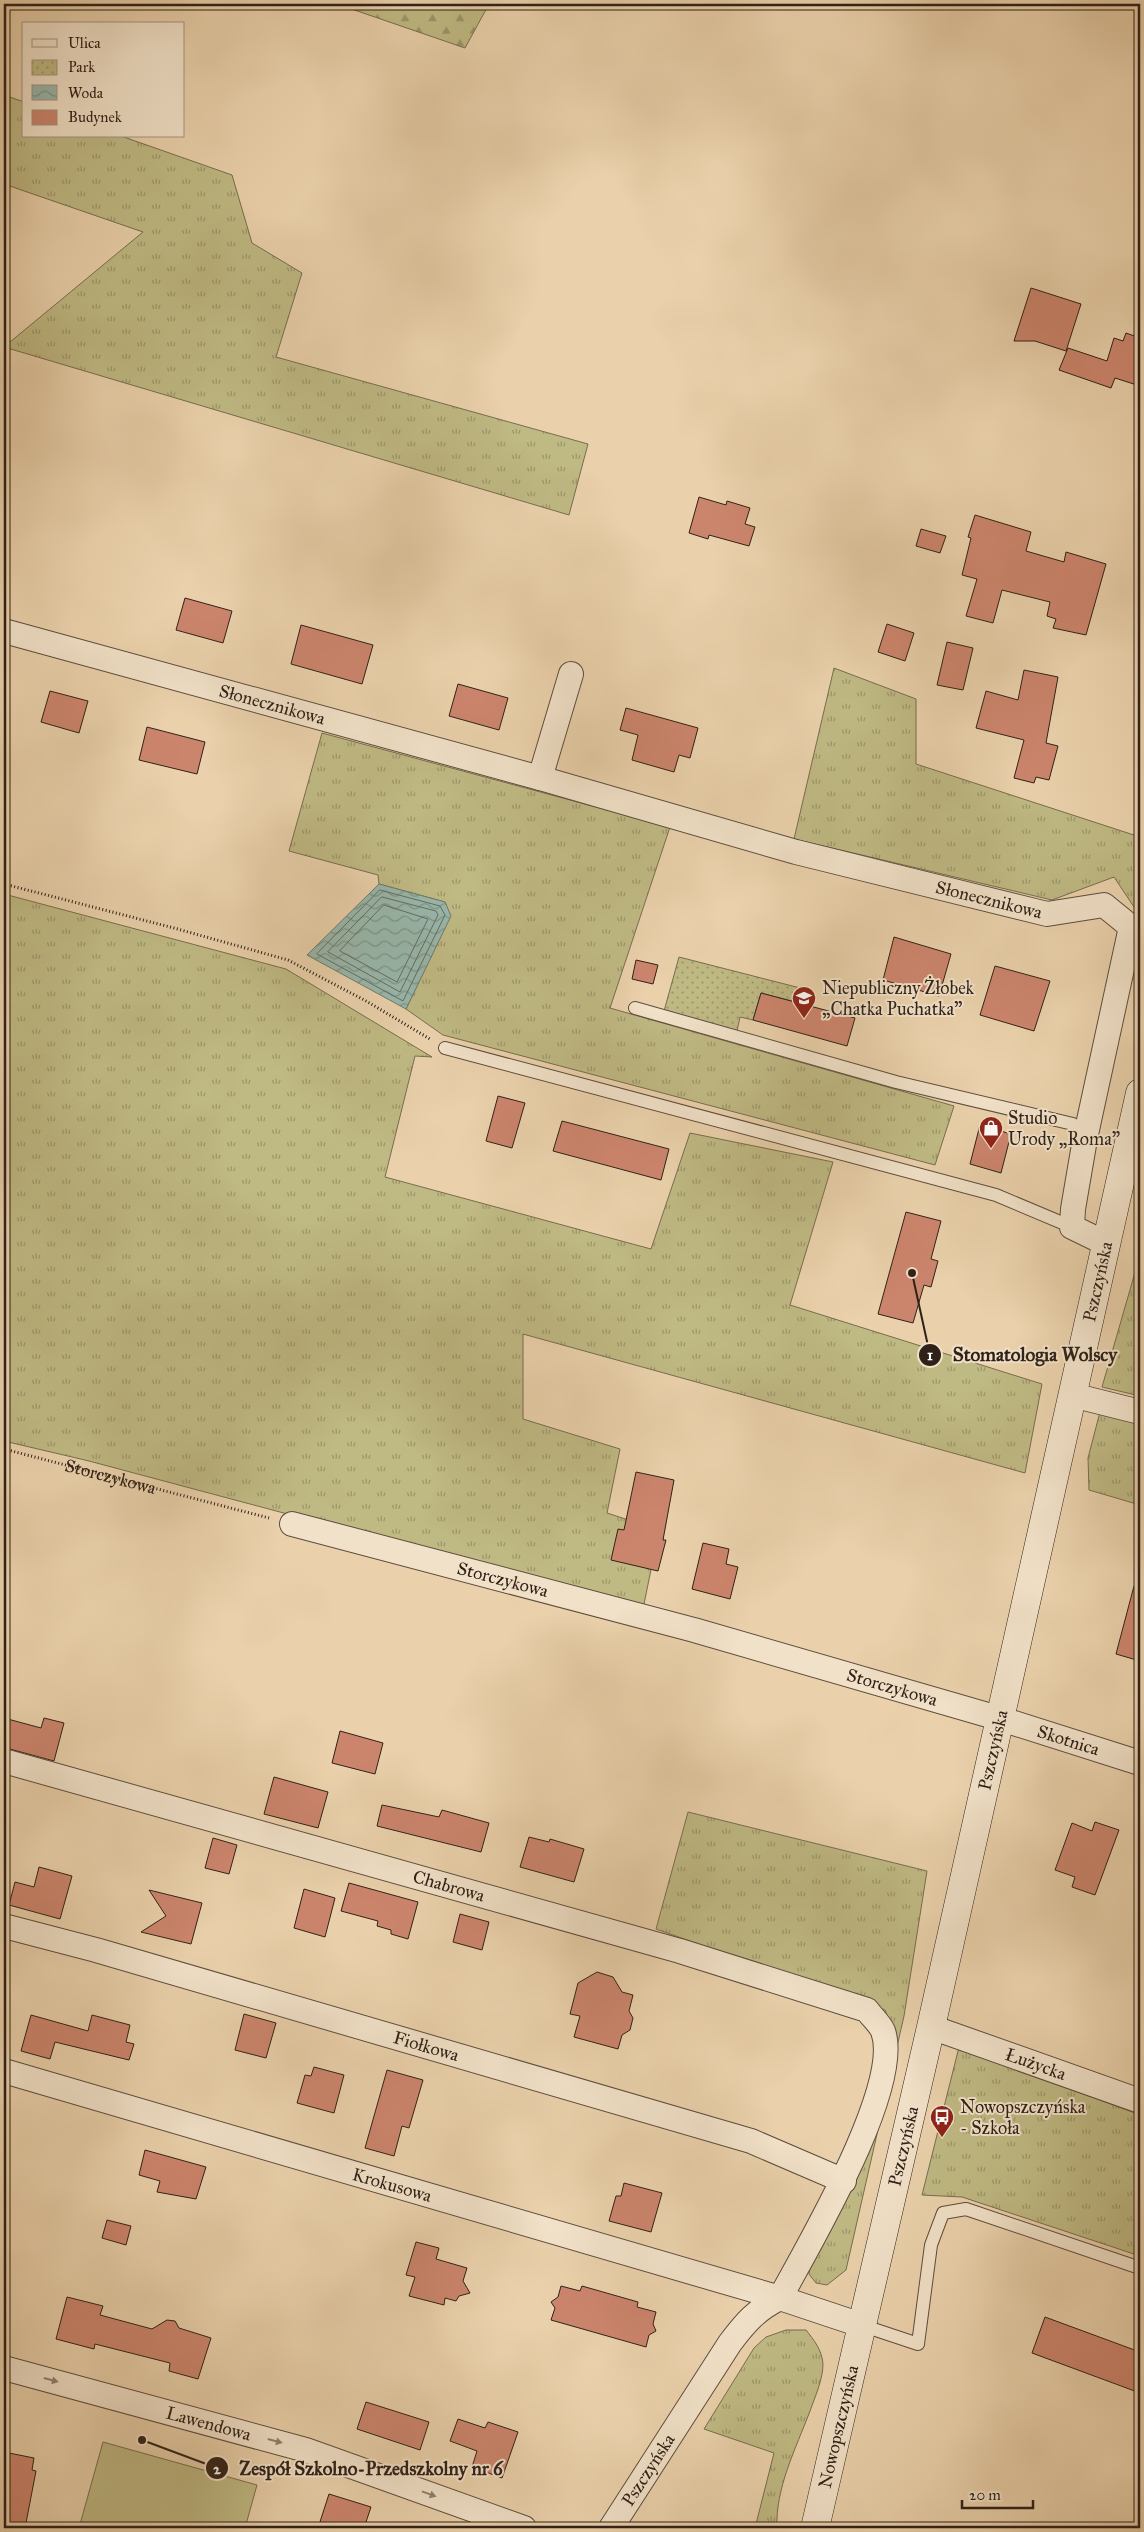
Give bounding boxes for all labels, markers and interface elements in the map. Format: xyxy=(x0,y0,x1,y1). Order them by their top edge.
legend xyxy=(22,22,185,138)
text: Ulica xyxy=(68,34,101,52)
text: Park xyxy=(68,58,95,76)
text: Woda xyxy=(68,84,104,102)
text: Budynek xyxy=(68,108,122,126)
street label: Słonecznikowa xyxy=(217,680,328,730)
street label: Słonecznikowa xyxy=(933,876,1045,923)
place label: Niepubliczny Żłobek „Chatka Puchatka” xyxy=(822,976,975,1020)
school or university icon: Niepubliczny Żłobek „Chatka Puchatka” xyxy=(791,985,817,1019)
place label: Studio Urody „Roma” xyxy=(1008,1107,1120,1150)
shop icon: Studio Urody „Roma” xyxy=(978,1115,1004,1149)
street label: Pszczyńska xyxy=(1078,1239,1118,1324)
callout: Stomatologia Wolscy xyxy=(918,1338,1127,1372)
text: Stomatologia Wolscy xyxy=(953,1343,1118,1367)
text: 1 xyxy=(927,1346,933,1364)
street label: Storczykowa xyxy=(62,1454,159,1499)
street label: Storczykowa xyxy=(455,1557,551,1602)
street label: Storczykowa xyxy=(844,1664,940,1711)
street label: Pszczyńska xyxy=(973,1708,1013,1792)
street label: Skotnica xyxy=(1035,1720,1103,1761)
street label: Chabrowa xyxy=(410,1865,488,1907)
street label: Fiołkowa xyxy=(391,2026,462,2066)
street label: Łużycka xyxy=(1002,2043,1069,2085)
place label: Nowopszczyńska - Szkoła xyxy=(960,2096,1086,2139)
street label: Pszczyńska xyxy=(884,2103,923,2188)
bus stop icon: Nowopszczyńska - Szkoła xyxy=(929,2104,955,2138)
street label: Krokusowa xyxy=(350,2163,435,2207)
street label: Nowopszczyńska xyxy=(814,2363,863,2490)
one-way arrow xyxy=(43,2377,58,2385)
street label: Lawendowa xyxy=(164,2402,254,2446)
street label: Pszczyńska xyxy=(617,2429,680,2510)
one-way arrow xyxy=(268,2437,283,2445)
callout: Zespół Szkolno-Przedszkolny nr 6 xyxy=(205,2451,513,2485)
text: Zespół Szkolno-Przedszkolny nr 6 xyxy=(239,2457,504,2481)
text: 2 xyxy=(213,2460,221,2478)
scale bar xyxy=(962,2477,1033,2509)
text: 20 m xyxy=(969,2486,1001,2504)
one-way arrow xyxy=(422,2490,437,2498)

